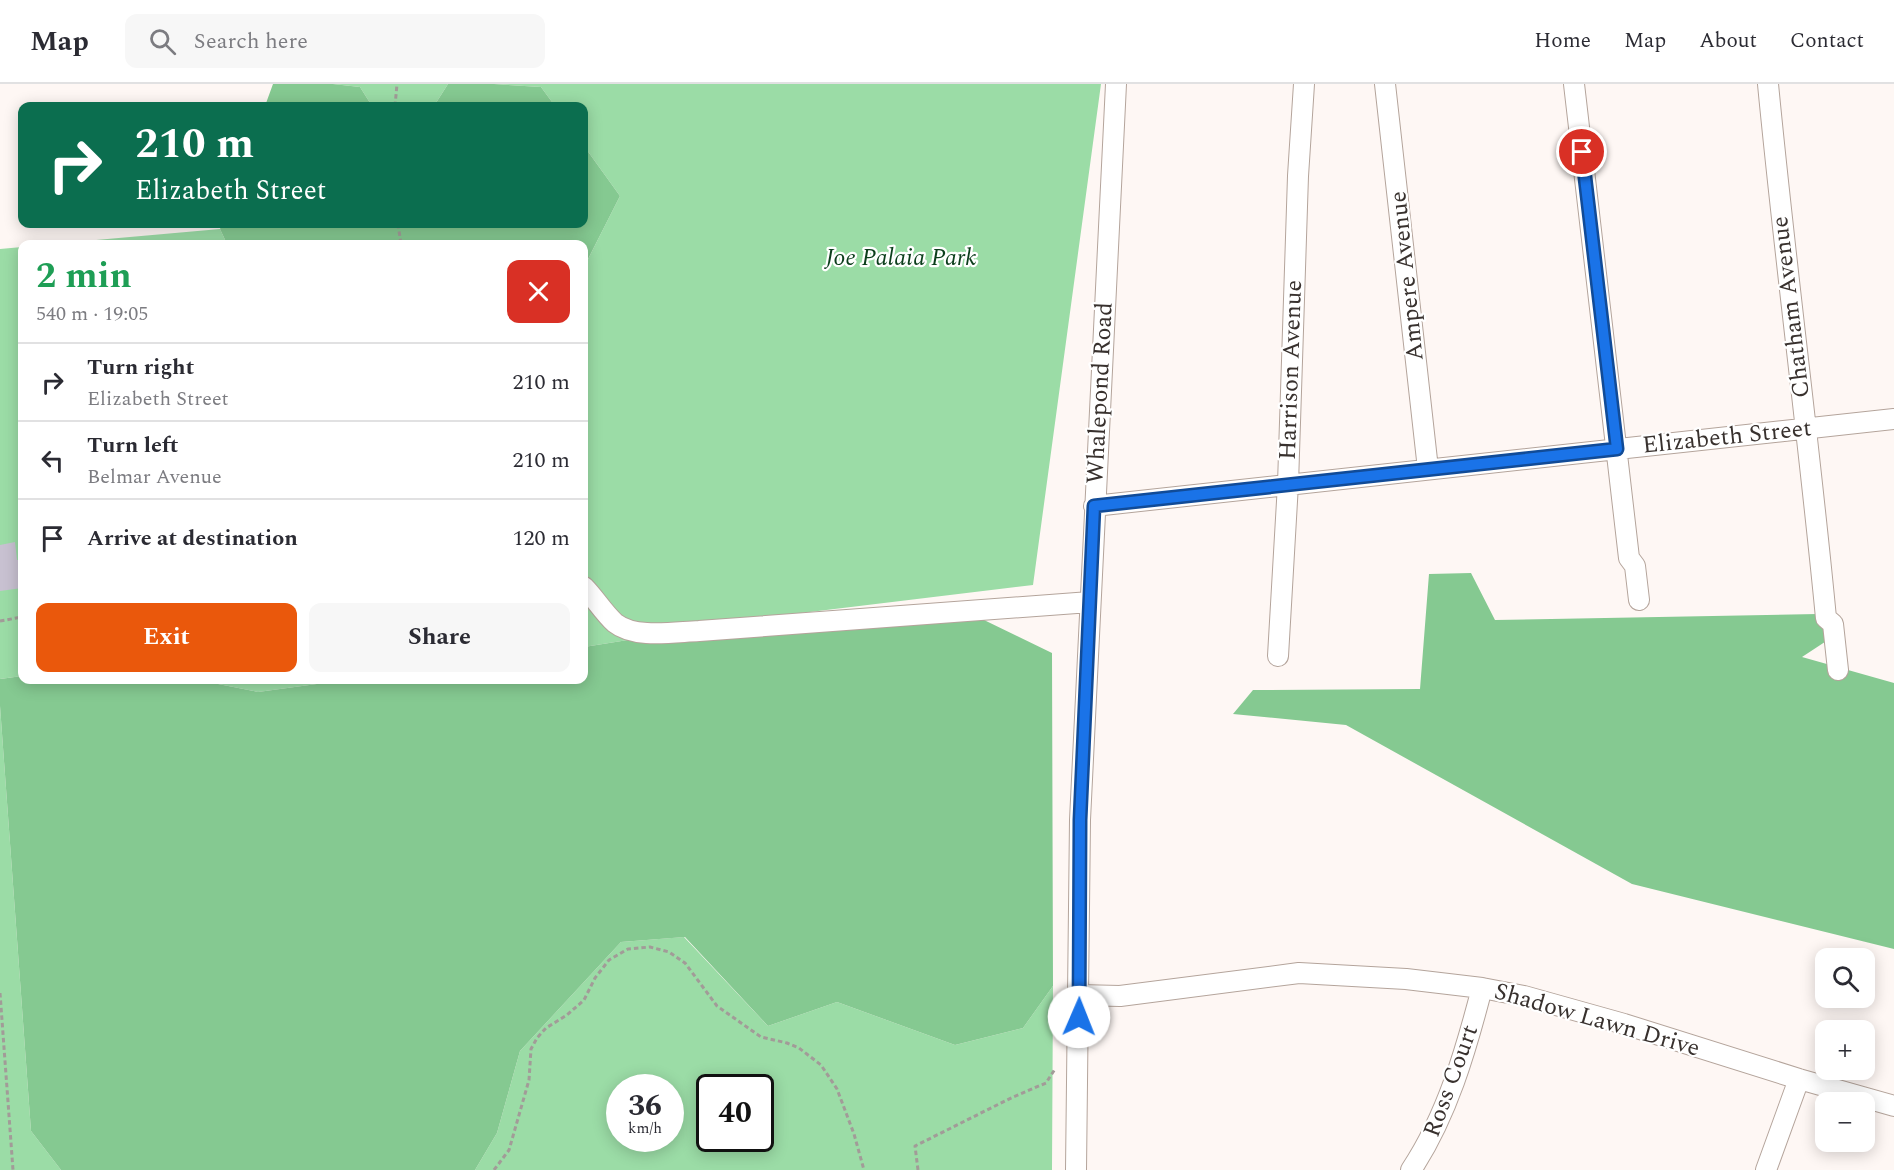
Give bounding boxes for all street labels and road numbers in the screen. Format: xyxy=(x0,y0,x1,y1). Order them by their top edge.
street label: Ampere Avenue xyxy=(1380,189,1434,363)
street label: Chatham Avenue xyxy=(1762,214,1820,400)
street label: Harrison Avenue xyxy=(1270,279,1312,461)
street label: Whalepond Road xyxy=(1077,301,1123,485)
street label: Elizabeth Street xyxy=(1641,410,1813,464)
street label: Shadow Lawn Drive xyxy=(1490,973,1704,1067)
street label: Ross Court xyxy=(1414,1020,1488,1142)

